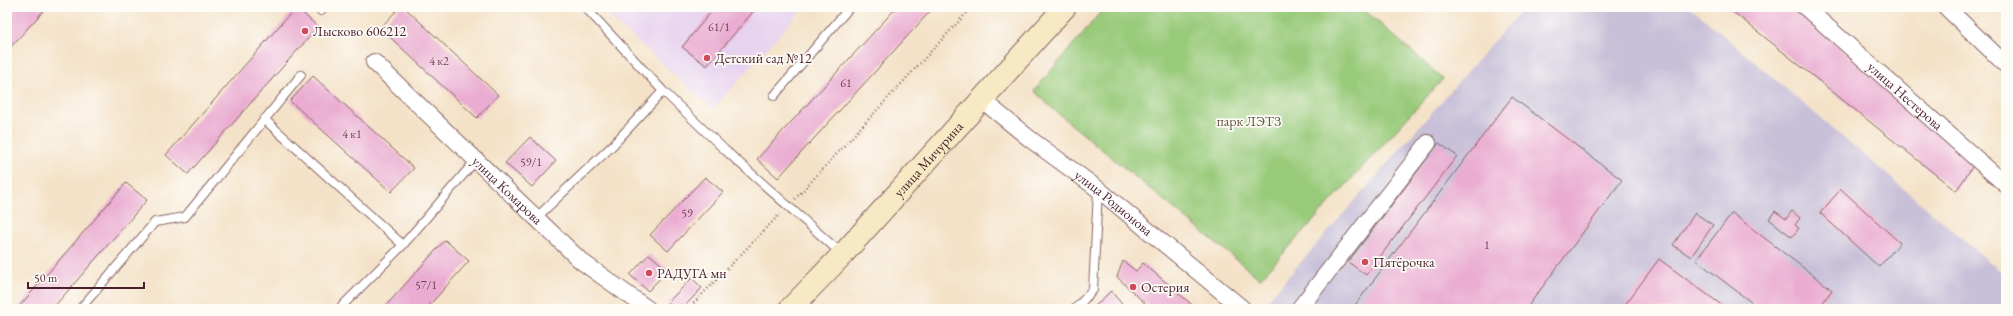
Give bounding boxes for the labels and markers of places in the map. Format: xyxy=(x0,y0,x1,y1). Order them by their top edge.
place label: Лысково 606212 xyxy=(313,22,407,40)
marker: Лысково 606212 xyxy=(300,26,310,36)
place label: Детский сад №12 xyxy=(715,49,812,67)
marker: Детский сад №12 xyxy=(702,53,712,63)
place label: Пятёрочка xyxy=(1373,253,1435,271)
marker: Пятёрочка xyxy=(1360,257,1370,267)
place label: РАДУГА мн xyxy=(657,264,727,282)
marker: РАДУГА мн xyxy=(644,268,654,278)
place label: Остерия xyxy=(1141,278,1190,296)
marker: Остерия xyxy=(1128,282,1138,292)

